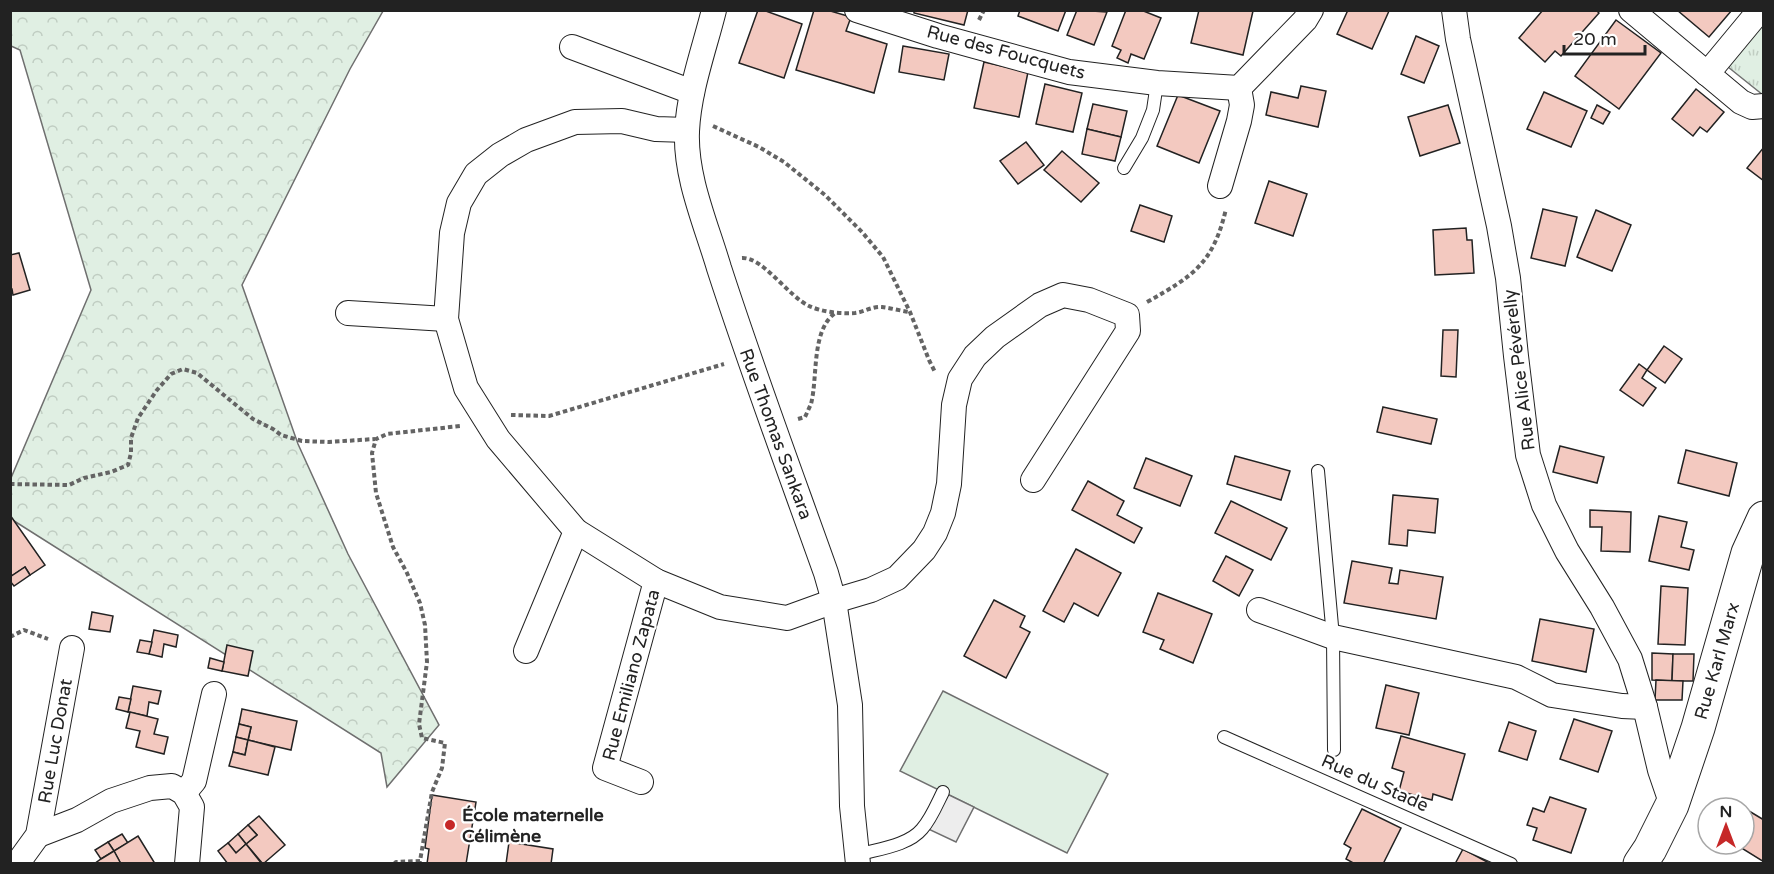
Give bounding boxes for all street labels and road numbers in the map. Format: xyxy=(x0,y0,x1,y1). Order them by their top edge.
street label: Rue des Foucquets xyxy=(924,20,1088,84)
street label: Rue Alice Pévérelly xyxy=(1498,288,1540,452)
street label: Rue Thomas Sankara xyxy=(735,346,817,522)
street label: Rue Emiliano Zapata xyxy=(598,587,664,763)
street label: Rue Karl Marx xyxy=(1690,600,1744,722)
street label: Rue Luc Donat xyxy=(33,677,77,805)
street label: Rue du Stade xyxy=(1318,750,1432,816)

